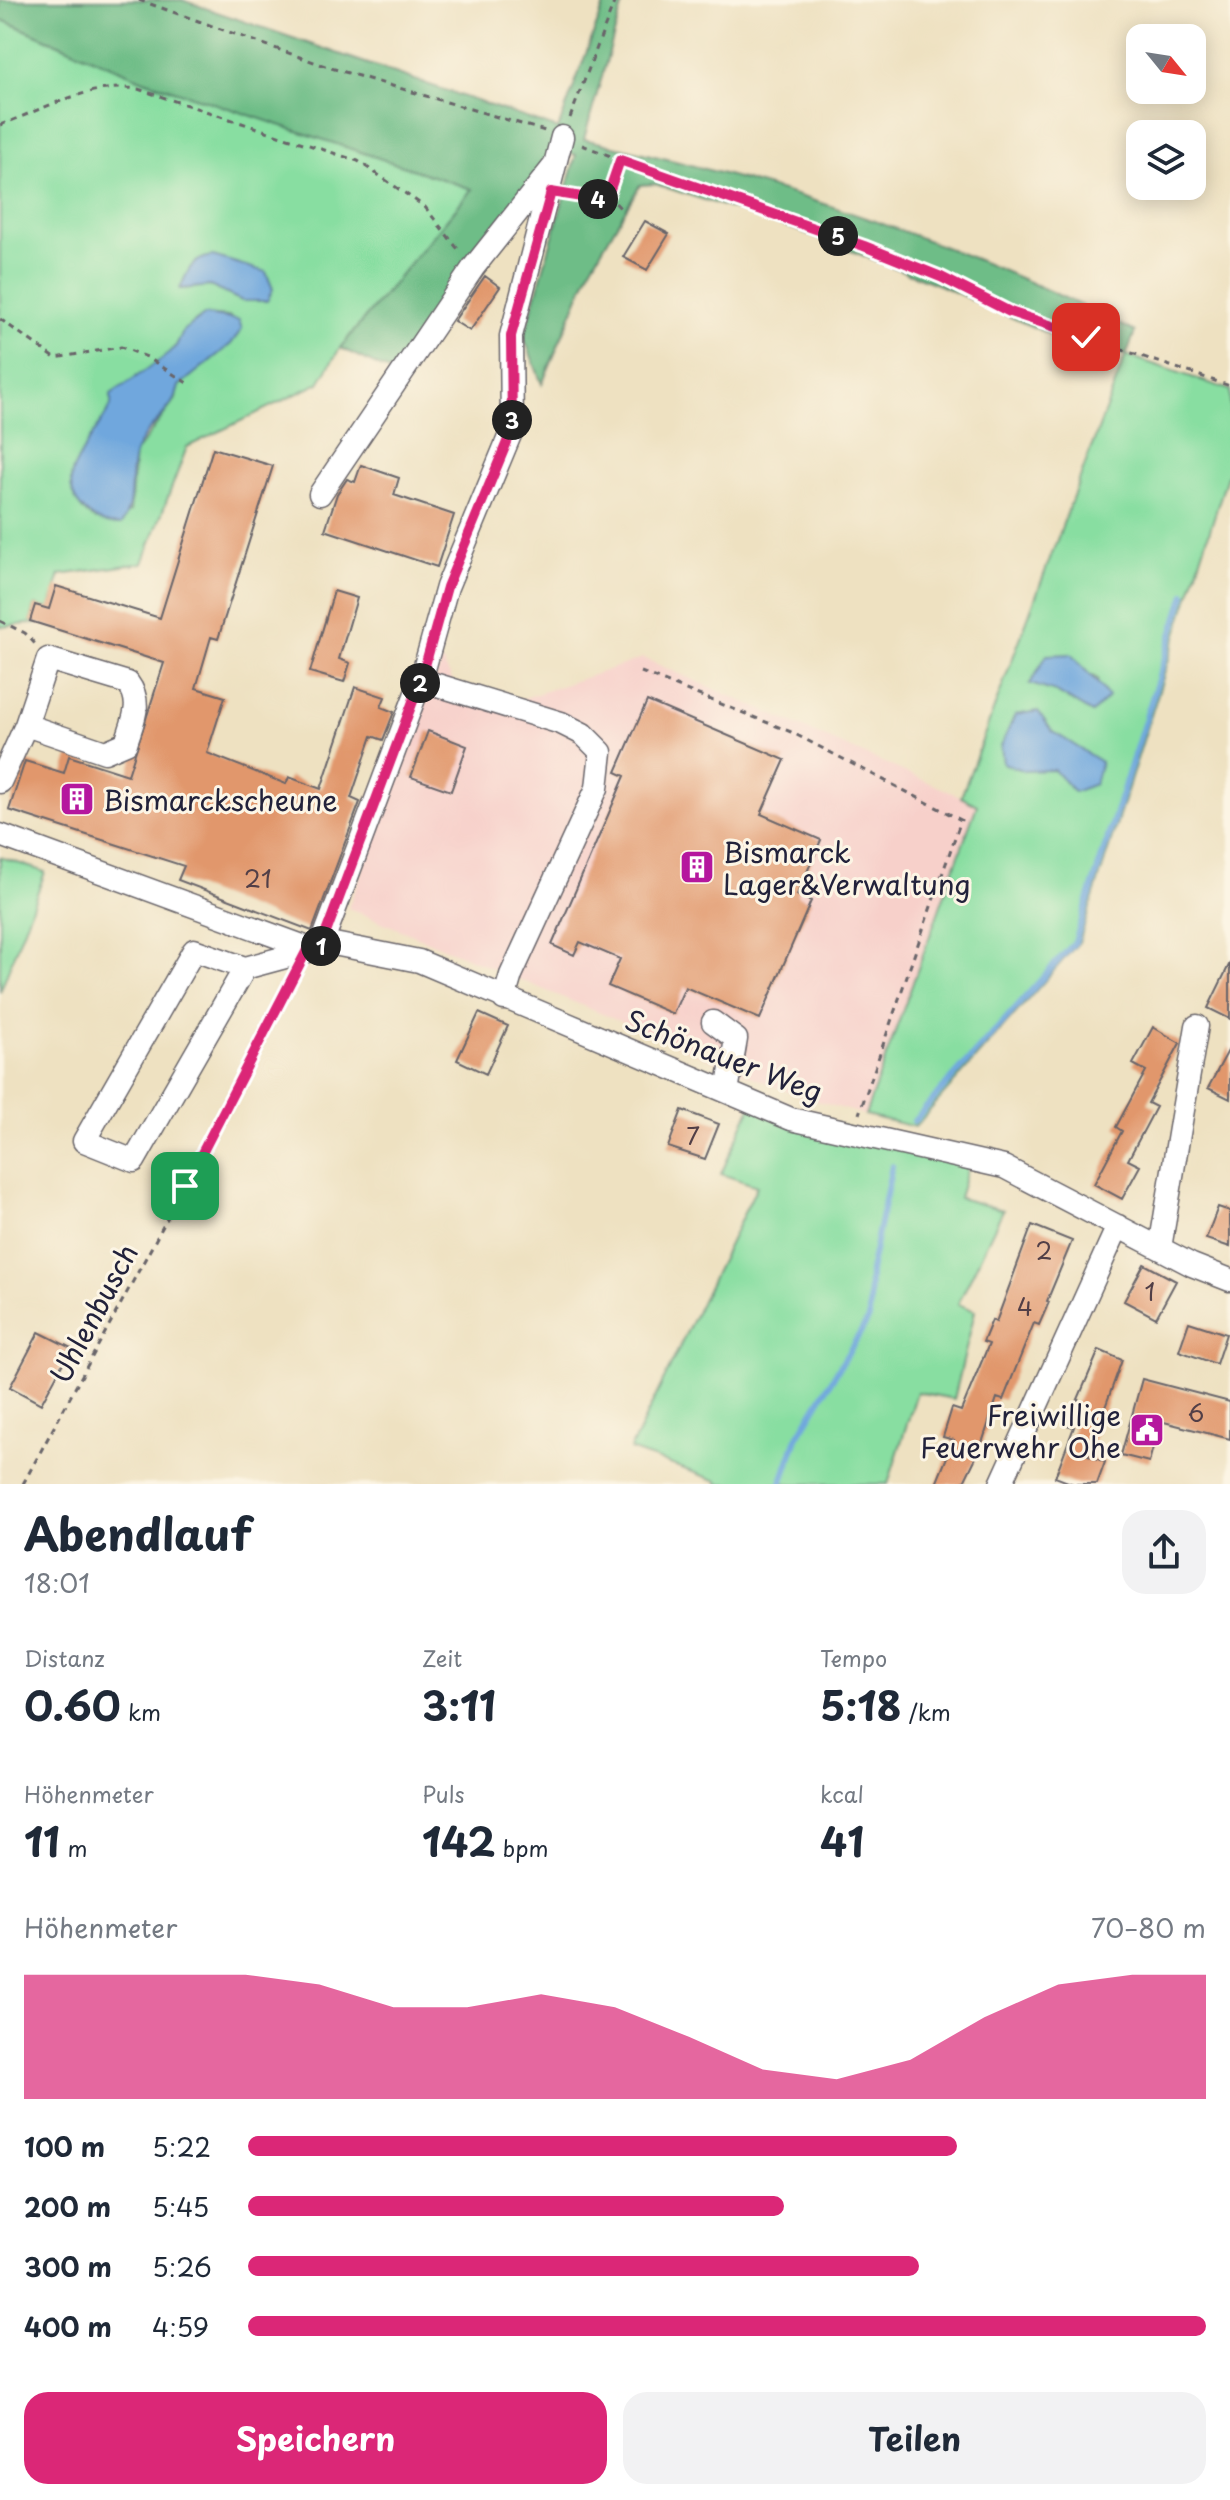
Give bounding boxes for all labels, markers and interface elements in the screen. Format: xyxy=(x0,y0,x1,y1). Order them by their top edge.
north arrow xyxy=(1126,24,1206,104)
map controls xyxy=(1126,24,1206,200)
button: layers xyxy=(1126,120,1206,200)
pin: 4 xyxy=(578,179,618,219)
text: 4 xyxy=(591,182,605,215)
pin: 5 xyxy=(818,216,858,256)
text: 5 xyxy=(831,219,845,252)
pin xyxy=(1052,303,1120,371)
icon: check xyxy=(1064,315,1108,359)
pin: 3 xyxy=(492,400,532,440)
text: 3 xyxy=(505,403,519,436)
pin: 2 xyxy=(400,663,440,703)
text: 2 xyxy=(412,666,428,699)
place label: Bismarckscheune xyxy=(103,778,338,821)
building icon: Bismarckscheune xyxy=(58,780,96,818)
place label: Bismarck Lager&Verwaltung xyxy=(723,830,971,905)
building icon: Bismarck Lager&Verwaltung xyxy=(678,848,716,886)
house number: 21 xyxy=(244,860,272,896)
pin: 1 xyxy=(301,926,341,966)
text: 1 xyxy=(316,929,326,962)
street label: Schönauer Weg xyxy=(619,998,829,1112)
house number: 7 xyxy=(686,1117,700,1153)
pin xyxy=(151,1152,219,1220)
icon: arrive xyxy=(163,1164,207,1208)
house number: 2 xyxy=(1036,1232,1053,1268)
street label: Uhlenbusch xyxy=(38,1236,148,1390)
house number: 1 xyxy=(1145,1273,1155,1309)
house number: 4 xyxy=(1017,1288,1033,1324)
place label: Freiwillige Feuerwehr Ohe xyxy=(920,1393,1121,1468)
house number: 6 xyxy=(1188,1394,1204,1430)
public building icon: Freiwillige Feuerwehr Ohe xyxy=(1128,1411,1166,1449)
text: Abendlauf xyxy=(24,1500,252,1566)
button: share xyxy=(1122,1510,1206,1594)
text: 18:01 xyxy=(24,1563,90,1602)
text: Distanz xyxy=(24,1641,105,1674)
text: Zeit xyxy=(422,1641,462,1674)
text: Tempo xyxy=(820,1641,887,1674)
text: 0.60 xyxy=(24,1674,121,1735)
text: 3:11 xyxy=(422,1674,496,1735)
text: 5:18 xyxy=(820,1674,901,1735)
text: km xyxy=(121,1695,161,1728)
text: /km xyxy=(901,1695,951,1728)
text: Höhenmeter xyxy=(24,1777,154,1810)
text: Puls xyxy=(422,1777,465,1810)
text: kcal xyxy=(820,1777,864,1810)
text: 11 xyxy=(24,1810,60,1871)
text: 142 xyxy=(422,1810,496,1871)
text: 41 xyxy=(820,1810,864,1871)
text: m xyxy=(60,1831,87,1864)
text: bpm xyxy=(496,1831,548,1864)
text: Höhenmeter xyxy=(24,1908,177,1947)
text: 70–80 m xyxy=(1091,1908,1206,1947)
text: 100 m xyxy=(24,2127,105,2166)
text: 5:22 xyxy=(152,2127,211,2166)
text: 200 m xyxy=(24,2187,111,2226)
text: 5:45 xyxy=(152,2187,209,2226)
text: 300 m xyxy=(24,2247,112,2286)
text: 5:26 xyxy=(152,2247,212,2286)
text: 400 m xyxy=(24,2307,112,2346)
text: 4:59 xyxy=(152,2307,209,2346)
button: Speichern xyxy=(24,2392,607,2484)
button: Teilen xyxy=(623,2392,1206,2484)

